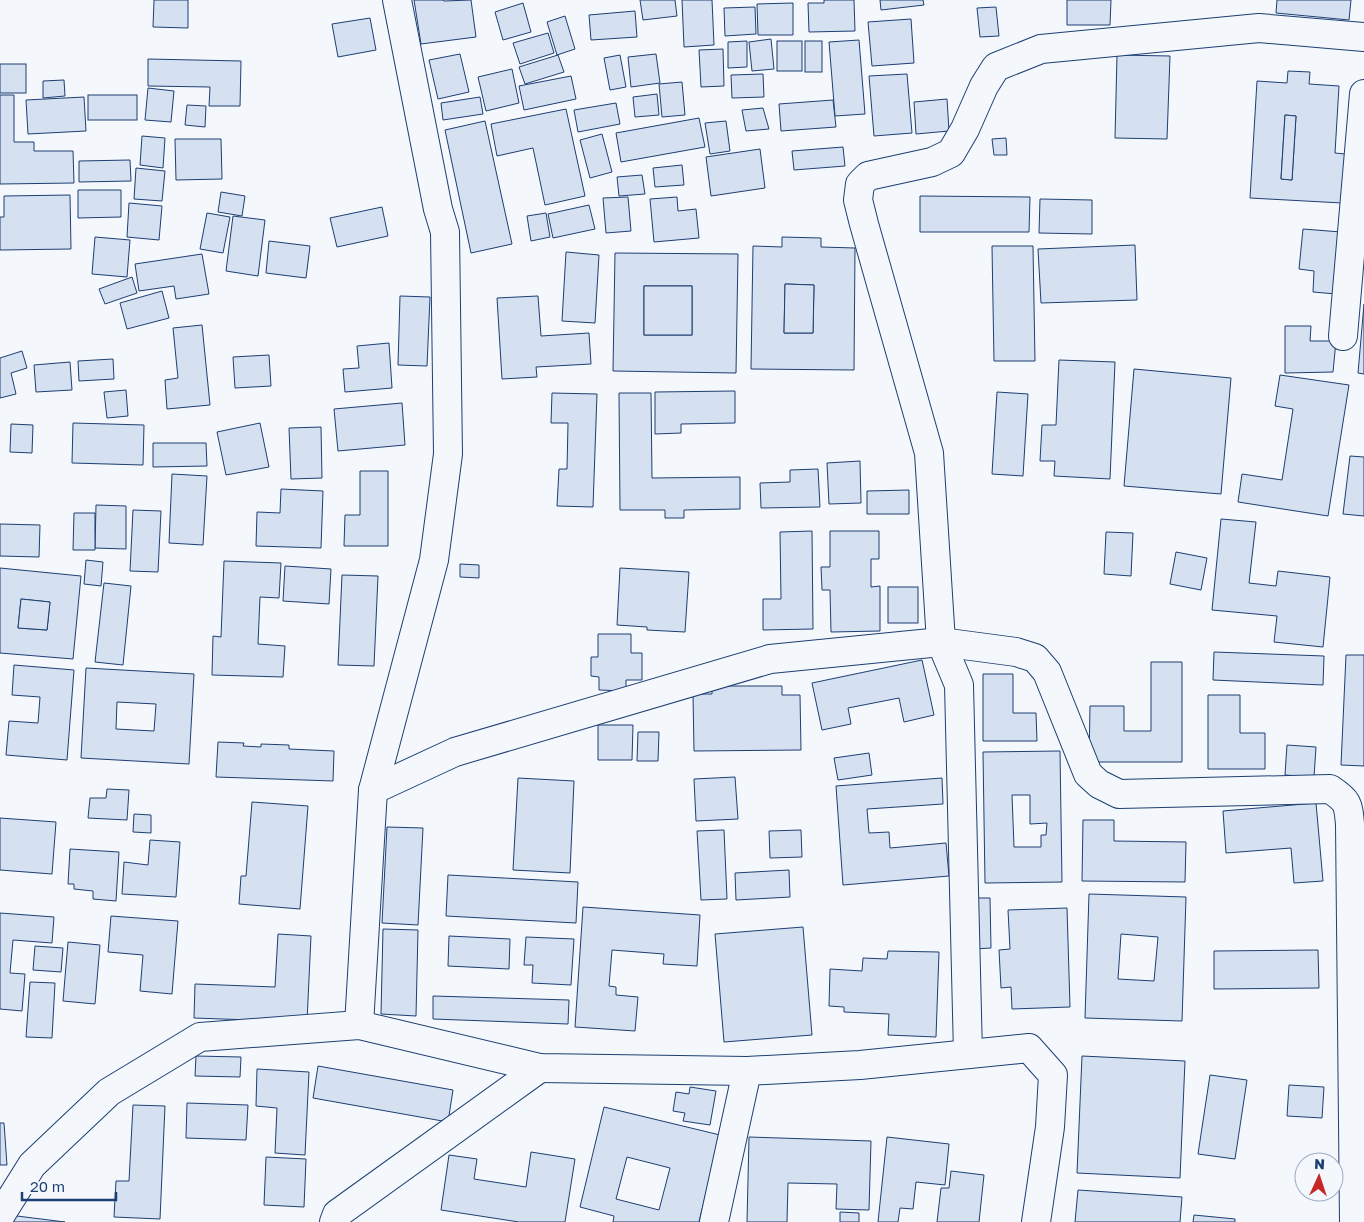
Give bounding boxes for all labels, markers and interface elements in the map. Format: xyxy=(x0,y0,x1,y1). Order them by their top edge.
north arrow xyxy=(1294,1152,1344,1202)
text: N xyxy=(1314,1155,1325,1172)
scale bar xyxy=(22,1170,116,1202)
text: 20 m xyxy=(30,1177,65,1195)

